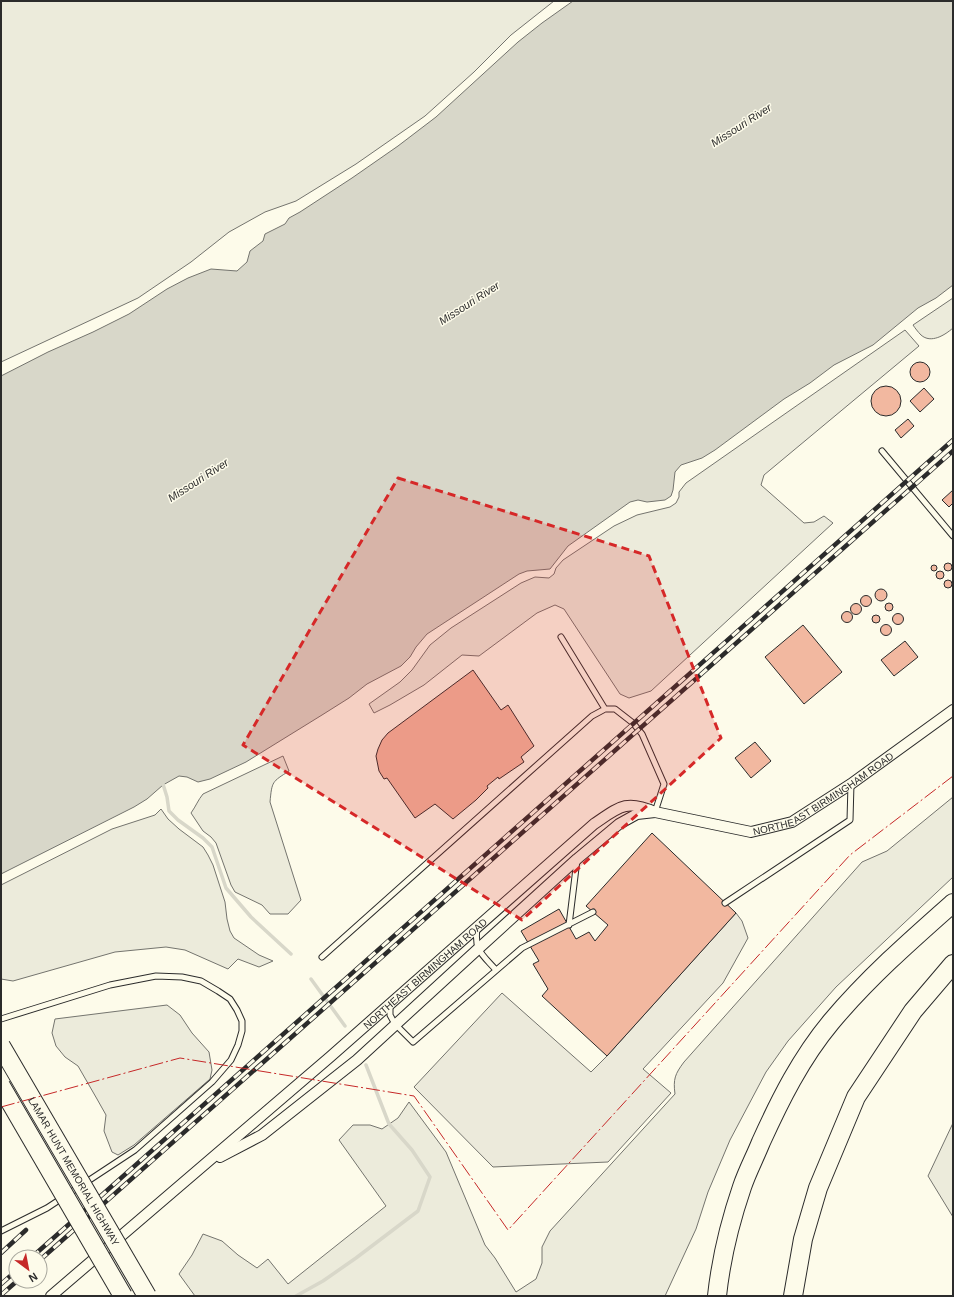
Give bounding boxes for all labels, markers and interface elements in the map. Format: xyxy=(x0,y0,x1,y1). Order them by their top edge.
water label: Missouri River xyxy=(709,100,775,149)
water label: Missouri River xyxy=(437,278,503,327)
water label: Missouri River xyxy=(166,455,232,504)
street label: NORTHEAST BIRMINGHAM ROAD xyxy=(752,750,895,837)
street label: NORTHEAST BIRMINGHAM ROAD xyxy=(361,916,489,1031)
street label: LAMAR HUNT MEMORIAL HIGHWAY xyxy=(26,1095,122,1248)
north arrow xyxy=(8,1249,48,1289)
text: N xyxy=(27,1270,40,1285)

